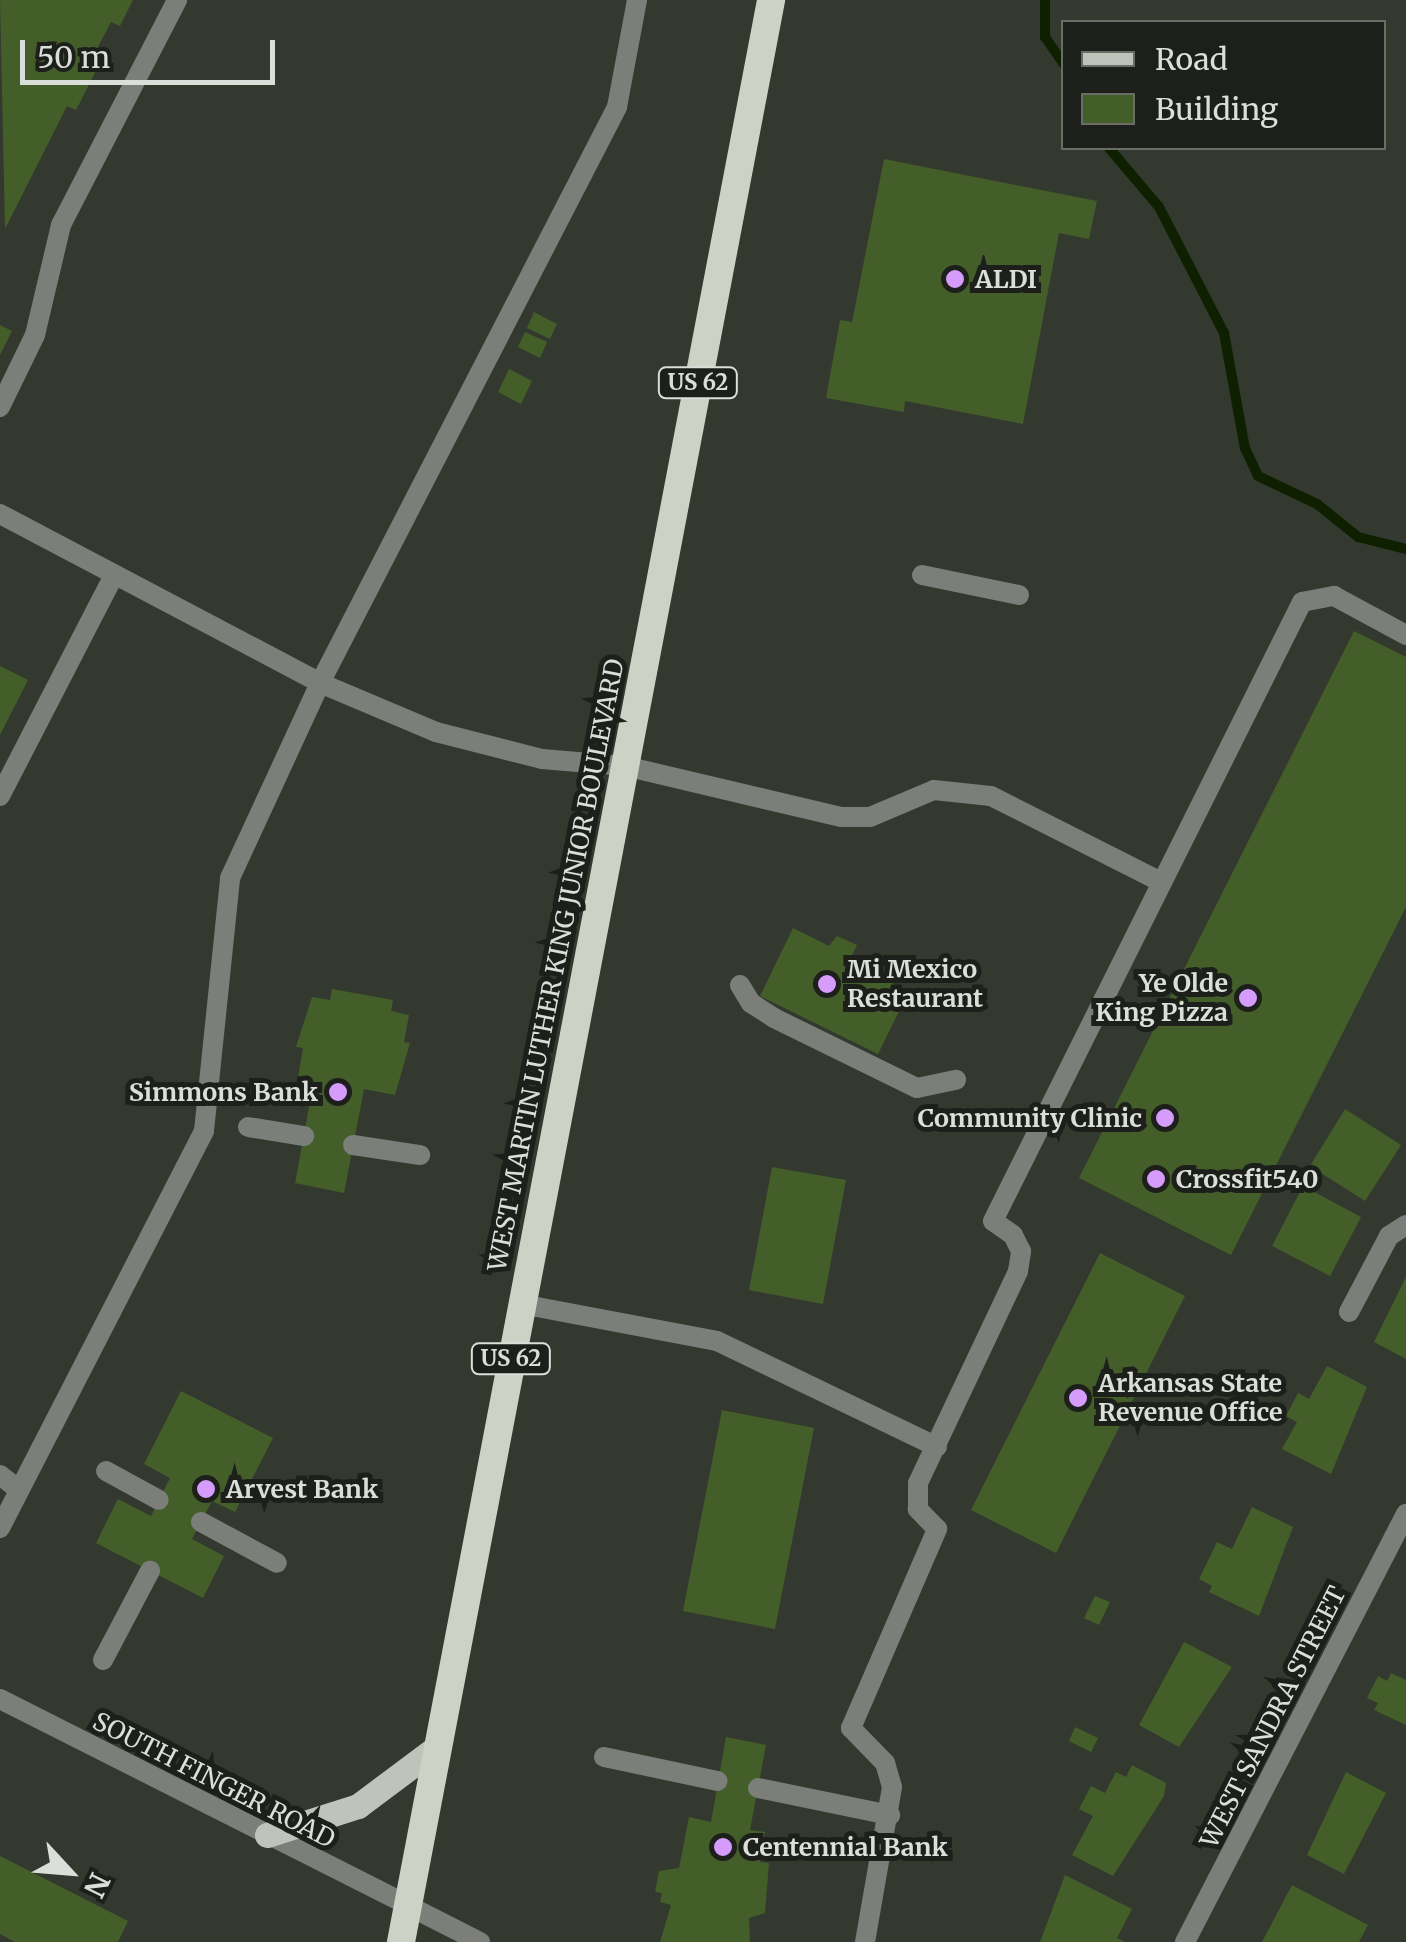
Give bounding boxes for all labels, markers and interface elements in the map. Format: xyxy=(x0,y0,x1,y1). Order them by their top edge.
scale bar xyxy=(25,20,280,82)
legend xyxy=(1061,20,1386,150)
text: 50 m xyxy=(37,38,110,76)
text: Road xyxy=(1155,40,1228,78)
text: Building xyxy=(1155,90,1278,128)
place label: ALDI xyxy=(975,264,1037,294)
marker: ALDI xyxy=(944,268,966,290)
road number: US 62 xyxy=(656,366,740,400)
street label: WEST MARTIN LUTHER KING JUNIOR BOULEVARD xyxy=(482,656,630,1274)
place label: Mi Mexico Restaurant xyxy=(847,955,983,1014)
place label: Ye Olde King Pizza xyxy=(1095,969,1228,1028)
marker: Mi Mexico Restaurant xyxy=(816,973,838,995)
marker: Ye Olde King Pizza xyxy=(1237,987,1259,1009)
place label: Simmons Bank xyxy=(129,1077,318,1107)
marker: Simmons Bank xyxy=(327,1081,349,1103)
place label: Community Clinic xyxy=(918,1103,1142,1133)
marker: Community Clinic xyxy=(1152,1105,1178,1131)
place label: Crossfit540 xyxy=(1176,1164,1319,1194)
marker: Crossfit540 xyxy=(1145,1168,1167,1190)
road number: US 62 xyxy=(468,1342,554,1376)
place label: Arkansas State Revenue Office xyxy=(1098,1369,1283,1428)
marker: Arkansas State Revenue Office xyxy=(1067,1387,1089,1409)
place label: Arvest Bank xyxy=(226,1474,378,1504)
marker: Arvest Bank xyxy=(195,1478,217,1500)
street label: WEST SANDRA STREET xyxy=(1194,1581,1352,1853)
street label: SOUTH FINGER ROAD xyxy=(88,1706,340,1854)
north arrow xyxy=(20,1822,120,1922)
place label: Centennial Bank xyxy=(743,1832,948,1862)
marker: Centennial Bank xyxy=(712,1836,734,1858)
text: N xyxy=(76,1867,118,1903)

